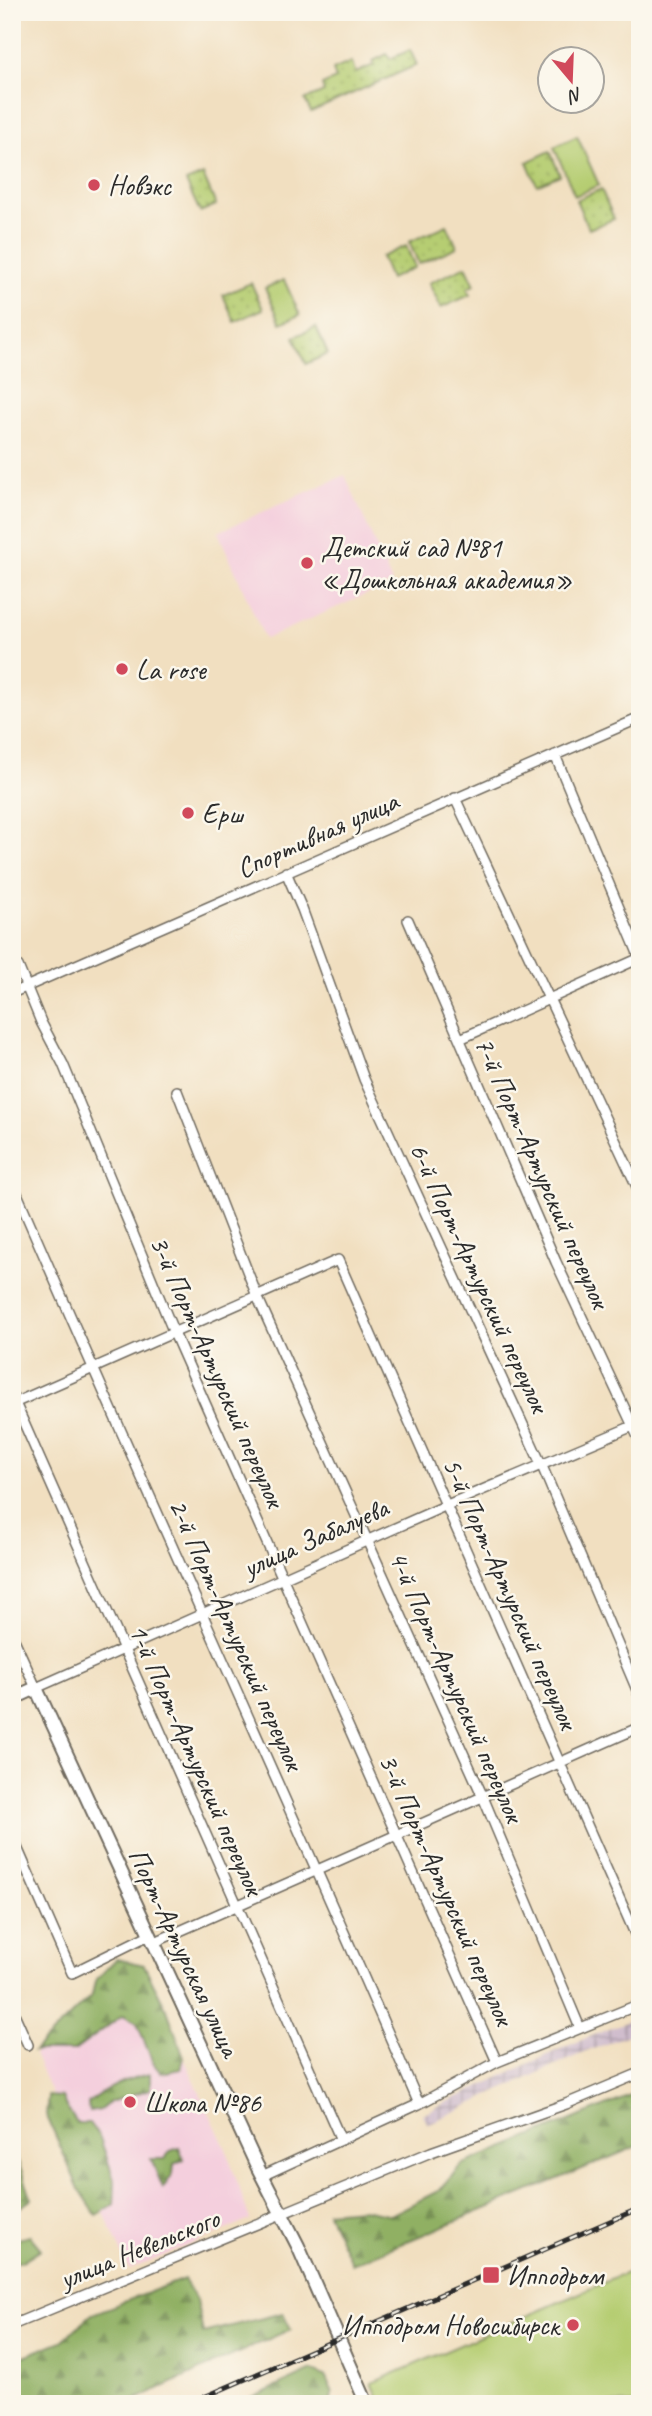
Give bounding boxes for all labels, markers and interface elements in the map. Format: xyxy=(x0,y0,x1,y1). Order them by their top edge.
north arrow xyxy=(536,46,606,116)
text: N xyxy=(564,82,586,109)
place label: Новэкс xyxy=(108,168,172,203)
marker: Новэкс xyxy=(86,177,102,193)
place label: Детский сад №81 «Дошкольная академия» xyxy=(321,530,573,597)
marker: Детский сад №81 «Дошкольная академия» xyxy=(299,555,315,571)
place label: La rose xyxy=(136,652,207,687)
marker: La rose xyxy=(114,661,130,677)
street label: Спортивная улица xyxy=(231,783,405,886)
place label: Ерш xyxy=(202,796,245,831)
marker: Ерш xyxy=(180,805,196,821)
street label: 7-й Порт-Артурский переулок xyxy=(467,1031,619,1316)
street label: 6-й Порт-Артурский переулок xyxy=(402,1137,559,1420)
street label: 3-й Порт-Артурский переулок xyxy=(142,1230,294,1515)
street label: 5-й Порт-Артурский переулок xyxy=(435,1452,587,1737)
street label: улица Забалуева xyxy=(235,1489,395,1586)
street label: 2-й Порт-Артурский переулок xyxy=(161,1493,313,1778)
street label: 4-й Порт-Артурский переулок xyxy=(381,1545,533,1830)
street label: 1-й Порт-Артурский переулок xyxy=(121,1618,273,1903)
street label: 3-й Порт-Артурский переулок xyxy=(371,1748,523,2033)
street label: Порт-Артурская улица xyxy=(121,1842,249,2064)
place label: Школа №86 xyxy=(144,2085,262,2120)
marker: Школа №86 xyxy=(122,2094,138,2110)
street label: улица Невельского xyxy=(52,2200,226,2297)
place label: Ипподром xyxy=(507,2258,606,2293)
marker: Ипподром xyxy=(481,2265,501,2285)
place label: Ипподром Новосибирск xyxy=(342,2308,562,2343)
marker: Ипподром Новосибирск xyxy=(565,2317,581,2333)

